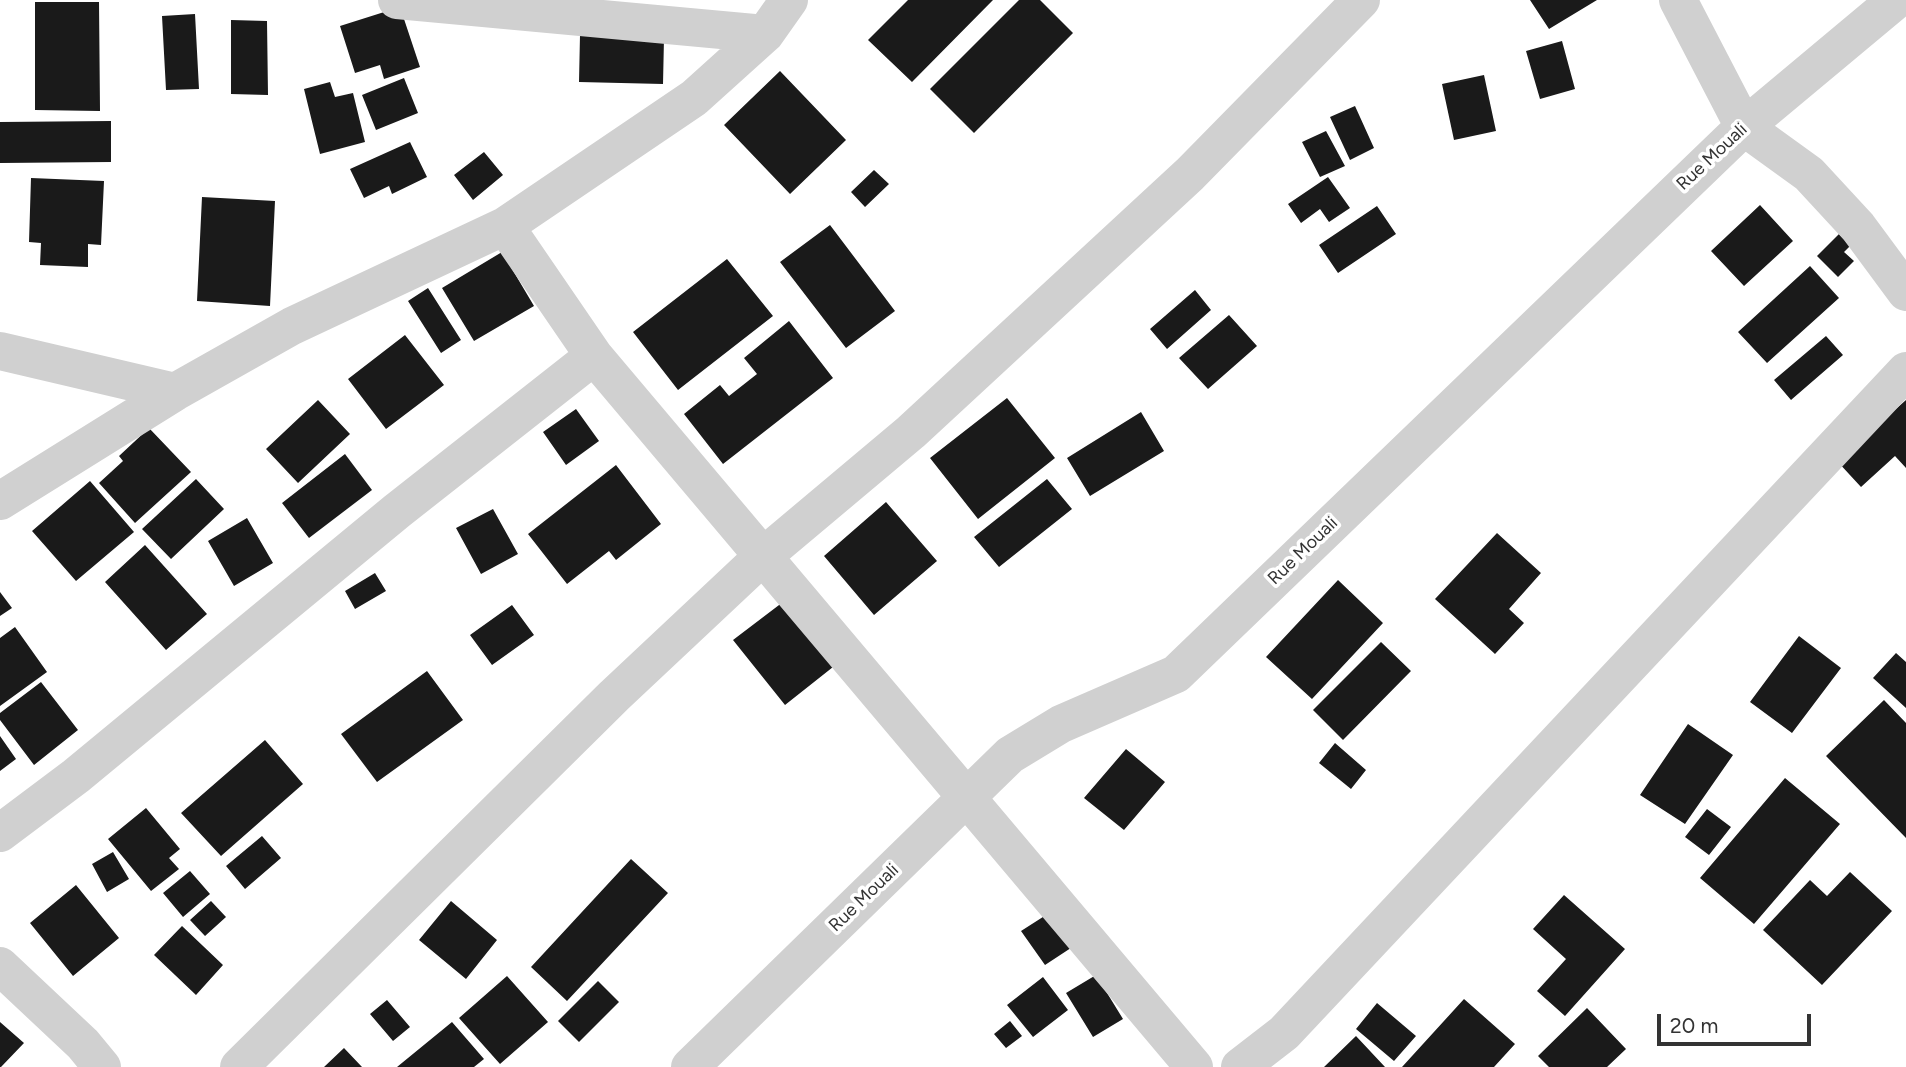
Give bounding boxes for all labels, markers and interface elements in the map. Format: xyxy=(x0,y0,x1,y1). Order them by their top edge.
street label: Rue Mouali xyxy=(1672,119,1752,195)
street label: Rue Mouali xyxy=(1264,512,1342,590)
street label: Rue Mouali xyxy=(825,859,903,937)
scale bar xyxy=(1661,1000,1815,1044)
text: 20 m xyxy=(1670,1013,1718,1038)

